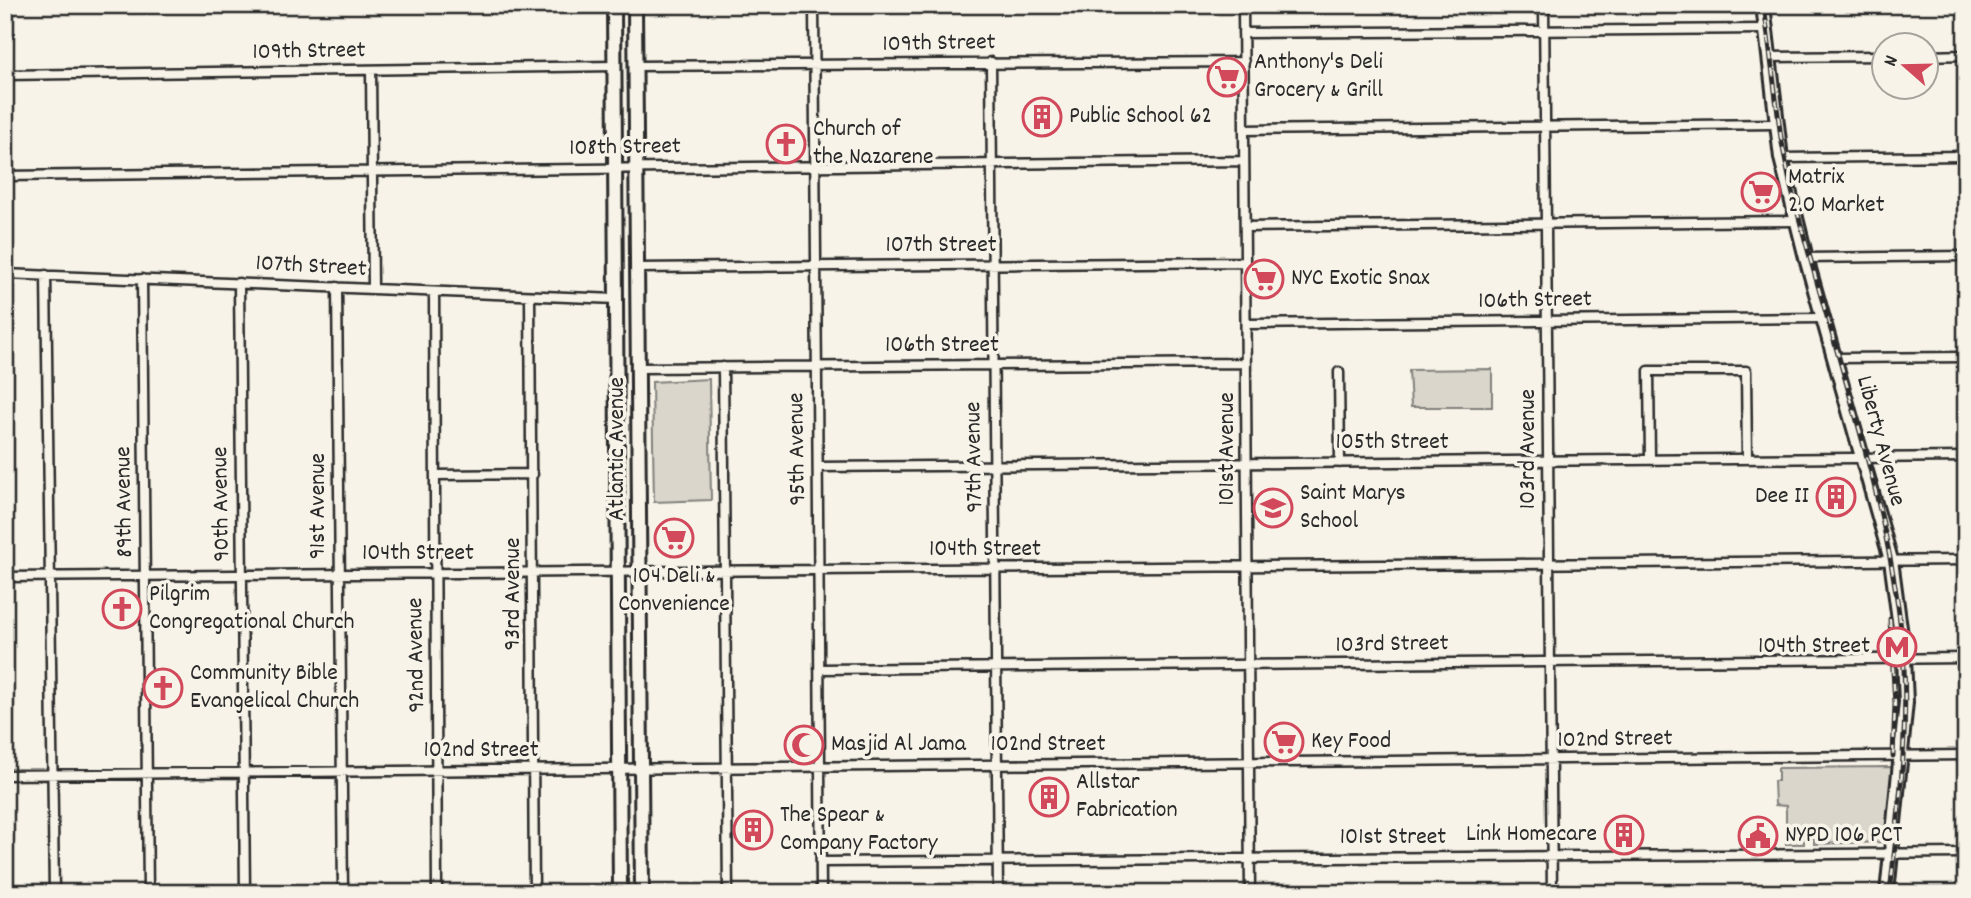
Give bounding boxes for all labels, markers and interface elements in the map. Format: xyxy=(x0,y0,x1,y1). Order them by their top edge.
street label: 109th Street xyxy=(882,26,996,62)
north arrow xyxy=(1870,32,1940,102)
street label: 109th Street xyxy=(252,34,366,70)
place label: Anthony's Deli Grocery & Grill xyxy=(1254,46,1383,108)
text: N xyxy=(1878,52,1907,70)
supermarket icon: Anthony's Deli Grocery & Grill xyxy=(1206,56,1248,98)
building icon: Public School 62 xyxy=(1021,96,1063,138)
place label: Public School 62 xyxy=(1069,100,1212,134)
place label: Church of the Nazarene xyxy=(813,113,934,175)
church icon: Church of the Nazarene xyxy=(765,123,807,165)
street label: 108th Street xyxy=(569,130,681,166)
place label: Matrix 2.0 Market xyxy=(1788,161,1885,223)
supermarket icon: Matrix 2.0 Market xyxy=(1740,171,1782,213)
street label: 107th Street xyxy=(885,229,997,263)
street label: 107th Street xyxy=(255,247,368,287)
supermarket icon: NYC Exotic Snax xyxy=(1243,258,1285,300)
place label: NYC Exotic Snax xyxy=(1291,262,1430,296)
street label: 106th Street xyxy=(1478,283,1592,319)
street label: 106th Street xyxy=(885,329,999,363)
street label: Liberty Avenue xyxy=(1846,372,1914,510)
street label: Atlantic Avenue xyxy=(601,377,635,521)
street label: 103rd Avenue xyxy=(1512,389,1546,509)
street label: 95th Avenue xyxy=(780,392,816,506)
street label: 101st Avenue xyxy=(1211,392,1245,506)
street label: 97th Avenue xyxy=(957,401,993,513)
street label: 105th Street xyxy=(1335,426,1449,460)
street label: 89th Avenue xyxy=(107,446,143,558)
street label: 90th Avenue xyxy=(204,446,240,562)
street label: 91st Avenue xyxy=(302,453,336,559)
building icon: Dee II xyxy=(1815,476,1857,518)
place label: Saint Marys School xyxy=(1300,477,1406,539)
place label: Dee II xyxy=(1755,480,1810,514)
school or university icon: Saint Marys School xyxy=(1252,487,1294,529)
supermarket icon: 104 Deli & Convenience xyxy=(653,517,695,559)
street label: 104th Street xyxy=(929,533,1041,567)
street label: 104th Street xyxy=(362,537,474,571)
street label: 93rd Avenue xyxy=(497,538,531,650)
place label: 104 Deli & Convenience xyxy=(618,560,730,622)
place label: Pilgrim Congregational Church xyxy=(149,578,355,640)
church icon: Pilgrim Congregational Church xyxy=(101,588,143,630)
street label: 92nd Avenue xyxy=(399,597,435,713)
metro station icon: 104th Street xyxy=(1876,626,1918,668)
street label: 103rd Street xyxy=(1335,627,1449,663)
place label: 104th Street xyxy=(1758,630,1870,664)
place label: Community Bible Evangelical Church xyxy=(190,657,359,719)
church icon: Community Bible Evangelical Church xyxy=(142,667,184,709)
supermarket icon: Key Food xyxy=(1263,721,1305,763)
street label: 102nd Street xyxy=(1557,722,1673,758)
mosque icon: Masjid Al Jama xyxy=(783,724,825,766)
place label: Key Food xyxy=(1311,725,1391,759)
place label: Masjid Al Jama xyxy=(831,728,967,762)
street label: 102nd Street xyxy=(991,728,1106,762)
street label: 102nd Street xyxy=(424,734,539,768)
place label: Allstar Fabrication xyxy=(1076,766,1178,828)
building icon: Allstar Fabrication xyxy=(1028,776,1070,818)
place label: The Spear & Company Factory xyxy=(780,799,939,861)
building icon: The Spear & Company Factory xyxy=(732,809,774,851)
building icon: Link Homecare xyxy=(1603,814,1645,856)
public building icon: NYPD 106 PCT xyxy=(1737,815,1779,857)
place label: Link Homecare xyxy=(1466,818,1597,852)
place label: NYPD 106 PCT xyxy=(1785,819,1903,853)
street label: 101st Street xyxy=(1340,821,1446,855)

